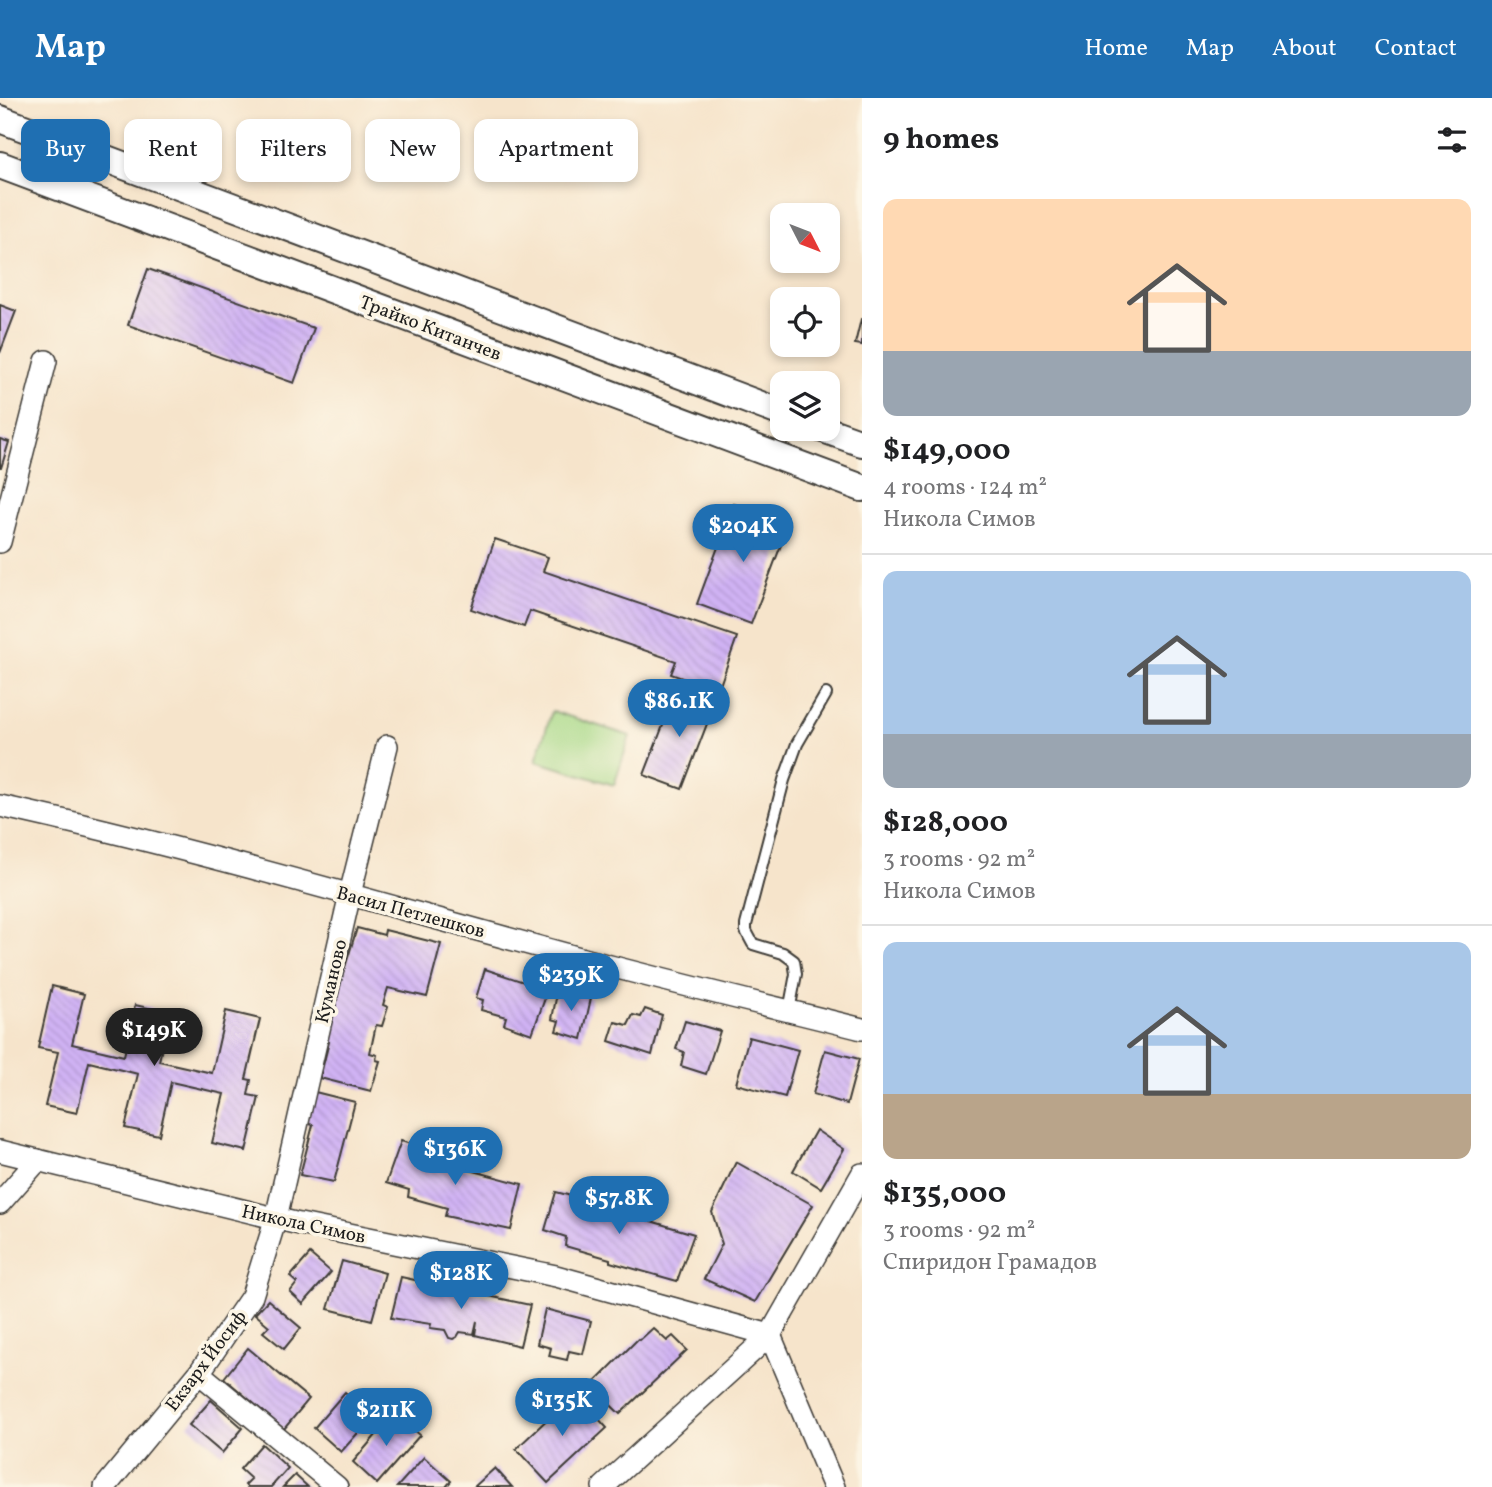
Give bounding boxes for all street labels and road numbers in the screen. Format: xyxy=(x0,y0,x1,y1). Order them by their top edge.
street label: Трайко Китанчев xyxy=(356,290,505,368)
street label: Васил Петлешков xyxy=(333,881,488,945)
street label: Куманово xyxy=(310,937,354,1026)
street label: Никола Симов xyxy=(239,1199,368,1251)
street label: Екзарх Йосиф xyxy=(160,1305,253,1417)

